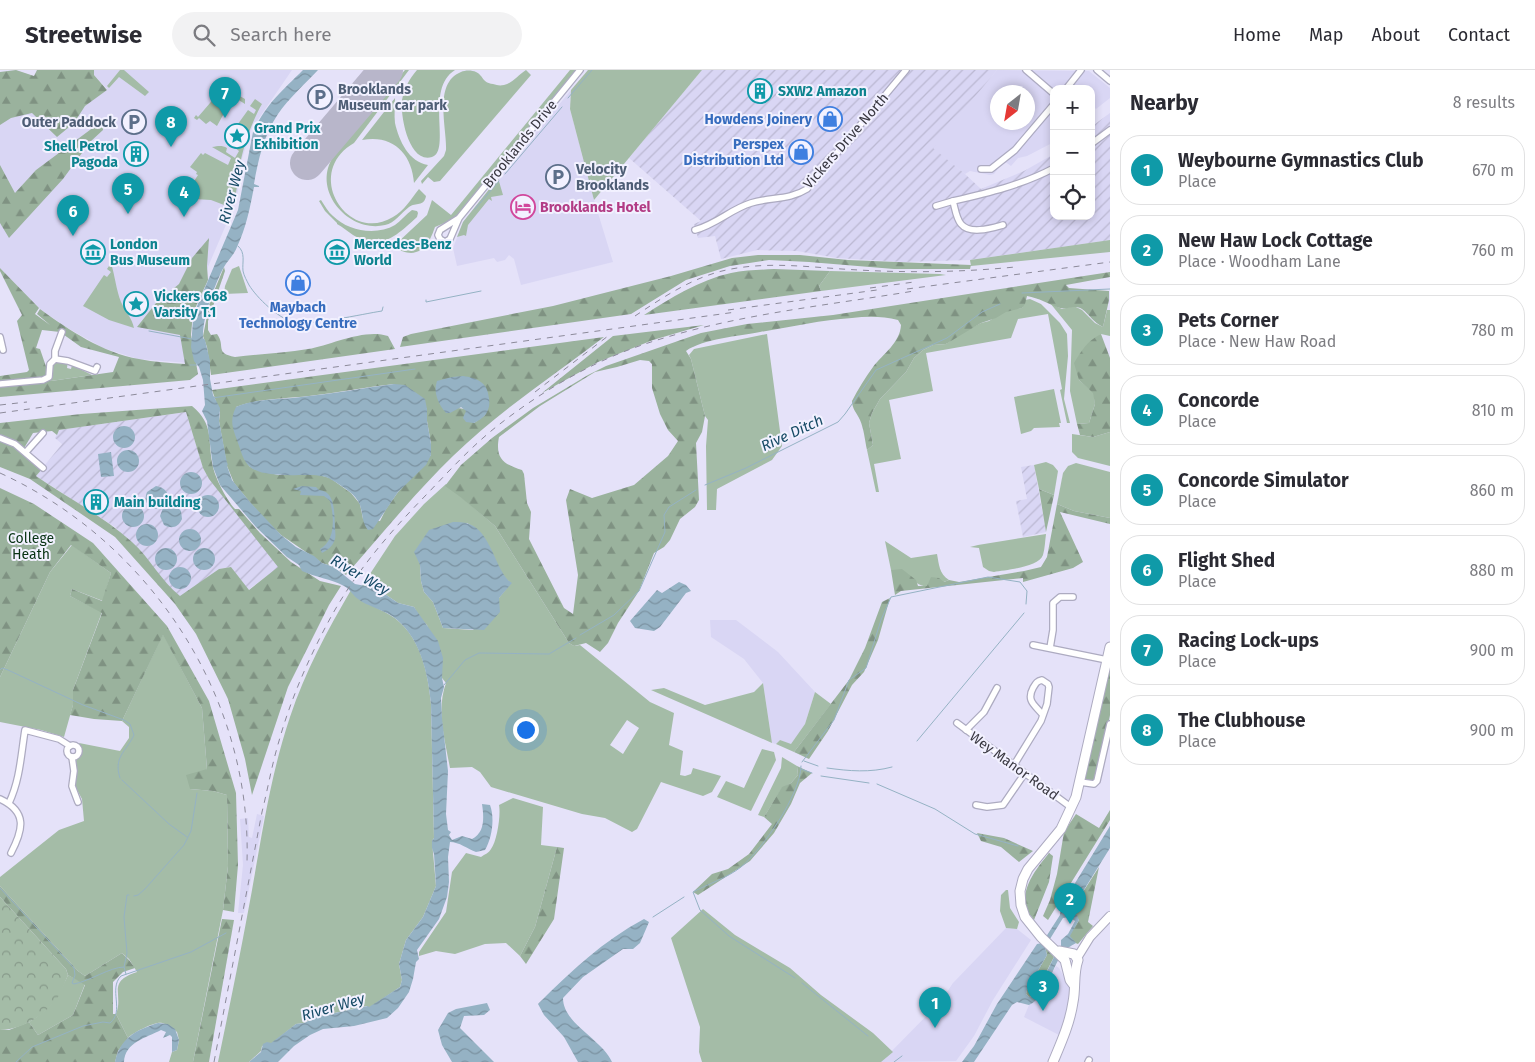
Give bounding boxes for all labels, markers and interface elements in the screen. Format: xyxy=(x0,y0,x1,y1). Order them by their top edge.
search box xyxy=(172,12,522,57)
text: Streetwise xyxy=(25,21,142,49)
icon: search xyxy=(190,21,218,49)
text: Search here xyxy=(230,23,332,46)
text: Home xyxy=(1233,24,1281,46)
text: Map xyxy=(1309,24,1343,46)
text: About xyxy=(1371,24,1420,46)
text: Contact xyxy=(1448,24,1510,46)
pin: 7 xyxy=(209,77,241,118)
building icon: SXW2 Amazon xyxy=(747,78,773,104)
place label: Brooklands Museum car park xyxy=(338,81,447,114)
place label: SXW2 Amazon xyxy=(778,83,867,100)
parking icon: Brooklands Museum car park xyxy=(307,84,333,110)
north arrow xyxy=(990,85,1035,130)
map controls xyxy=(1050,85,1095,220)
button: + xyxy=(1050,85,1095,130)
street label: Vickers Drive North xyxy=(800,90,892,192)
text: Nearby xyxy=(1130,90,1198,116)
text: 8 results xyxy=(1453,93,1515,112)
street label: Brooklands Drive xyxy=(479,97,561,191)
pin: 8 xyxy=(155,106,187,147)
shop icon: Howdens Joinery xyxy=(817,106,843,132)
parking icon: Outer Paddock xyxy=(121,109,147,135)
place label: Howdens Joinery xyxy=(704,111,813,128)
place label: Outer Paddock xyxy=(22,114,116,131)
place label: Grand Prix Exhibition xyxy=(254,120,321,153)
place icon: Grand Prix Exhibition xyxy=(224,123,250,149)
button: − xyxy=(1050,130,1095,175)
place label: Perspex Distribution Ltd xyxy=(684,136,785,169)
place label: Shell Petrol Pagoda xyxy=(44,138,119,171)
shop icon: Perspex Distribution Ltd xyxy=(788,139,814,165)
building icon: Shell Petrol Pagoda xyxy=(123,141,149,167)
text: Weybourne Gymnastics Club xyxy=(1178,149,1424,172)
water label: River Wey xyxy=(215,158,249,226)
place label: Velocity Brooklands xyxy=(575,161,649,194)
text: 1 xyxy=(1143,161,1151,180)
text: 670 m xyxy=(1472,161,1514,180)
parking icon: Velocity Brooklands xyxy=(545,164,571,190)
text: Place xyxy=(1178,172,1217,191)
pin: 5 xyxy=(112,173,144,214)
button: locate xyxy=(1050,175,1095,220)
pin: 4 xyxy=(168,176,200,217)
hotel icon: Brooklands Hotel xyxy=(510,194,536,220)
pin: 6 xyxy=(57,195,89,236)
place label: Brooklands Hotel xyxy=(540,199,652,216)
text: New Haw Lock Cottage xyxy=(1178,229,1373,252)
place label: London Bus Museum xyxy=(110,236,190,269)
place label: Mercedes-Benz World xyxy=(354,236,452,269)
museum icon: London Bus Museum xyxy=(80,239,106,265)
museum icon: Mercedes-Benz World xyxy=(324,239,350,265)
text: 2 xyxy=(1143,241,1151,260)
text: 760 m xyxy=(1472,241,1514,260)
text: Place · Woodham Lane xyxy=(1178,252,1341,271)
shop icon: Maybach Technology Centre xyxy=(285,270,311,296)
place label: Vickers 668 Varsity T.1 xyxy=(153,288,227,321)
place icon: Vickers 668 Varsity T.1 xyxy=(123,291,149,317)
place label: Maybach Technology Centre xyxy=(239,299,357,332)
text: Pets Corner xyxy=(1178,309,1279,332)
text: 3 xyxy=(1143,321,1151,340)
text: 780 m xyxy=(1472,321,1514,340)
text: Place · New Haw Road xyxy=(1178,332,1336,351)
text: Concorde xyxy=(1178,389,1259,412)
text: 4 xyxy=(1142,401,1152,420)
text: 810 m xyxy=(1472,401,1514,420)
water label: Rive Ditch xyxy=(758,411,826,455)
text: Place xyxy=(1178,412,1217,431)
text: Concorde Simulator xyxy=(1178,469,1349,492)
text: 5 xyxy=(1143,481,1151,500)
text: 860 m xyxy=(1470,481,1514,500)
building icon: Main building xyxy=(83,489,109,515)
text: Place xyxy=(1178,492,1217,511)
place label: Main building xyxy=(114,494,201,511)
park label: College Heath xyxy=(8,530,54,563)
text: Flight Shed xyxy=(1178,549,1275,572)
water label: River Wey xyxy=(327,551,393,599)
text: 6 xyxy=(1142,561,1152,580)
text: 880 m xyxy=(1469,561,1514,580)
text: Place xyxy=(1178,572,1217,591)
text: Racing Lock-ups xyxy=(1178,629,1319,652)
text: 7 xyxy=(1143,641,1151,660)
text: 900 m xyxy=(1470,641,1514,660)
text: Place xyxy=(1178,652,1217,671)
text: The Clubhouse xyxy=(1178,709,1305,732)
your location xyxy=(513,717,539,743)
text: 8 xyxy=(1142,721,1152,740)
text: 900 m xyxy=(1470,721,1514,740)
street label: Wey Manor Road xyxy=(966,728,1062,804)
text: Place xyxy=(1178,732,1217,751)
pin: 2 xyxy=(1054,883,1086,924)
pin: 3 xyxy=(1027,970,1059,1011)
pin: 1 xyxy=(919,987,951,1028)
water label: River Wey xyxy=(299,989,367,1025)

